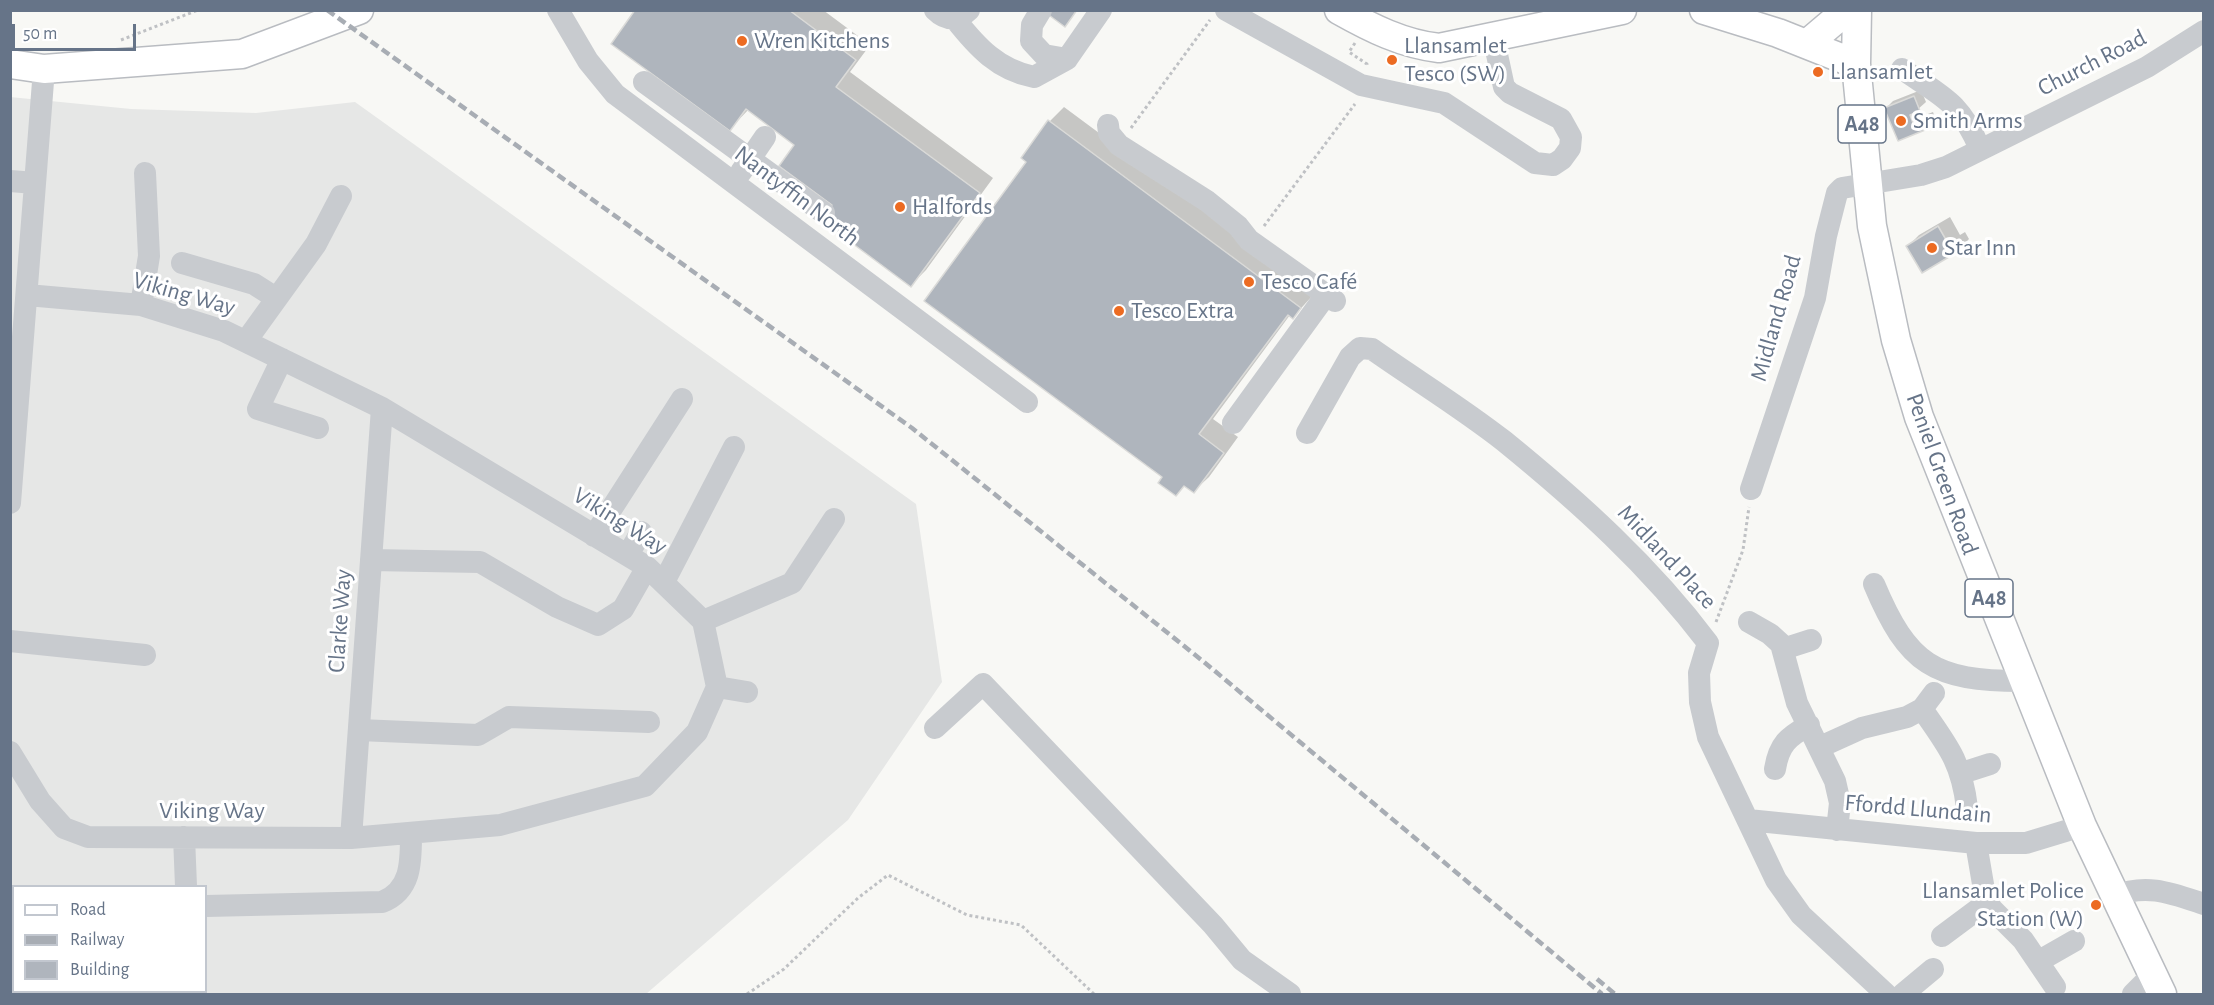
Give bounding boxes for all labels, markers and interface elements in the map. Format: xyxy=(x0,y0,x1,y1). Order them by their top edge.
scale bar xyxy=(15,12,140,50)
street label: Church Road xyxy=(2033,23,2151,103)
text: 50 m xyxy=(23,25,57,43)
place label: Wren Kitchens xyxy=(754,27,890,55)
place label: Llansamlet Tesco (SW) xyxy=(1404,32,1507,88)
marker: Wren Kitchens xyxy=(735,34,749,48)
marker: Llansamlet Tesco (SW) xyxy=(1385,53,1399,67)
place label: Llansamlet xyxy=(1830,58,1933,86)
marker: Llansamlet xyxy=(1811,65,1825,79)
road number: A48 xyxy=(1838,105,1886,143)
place label: Smith Arms xyxy=(1913,107,2023,135)
marker: Smith Arms xyxy=(1894,114,1908,128)
street label: Nantyffin North xyxy=(729,140,865,252)
place label: Halfords xyxy=(912,193,992,221)
marker: Halfords xyxy=(893,200,907,214)
place label: Star Inn xyxy=(1944,234,2016,262)
marker: Star Inn xyxy=(1925,241,1939,255)
street label: Midland Road xyxy=(1744,251,1808,385)
street label: Viking Way xyxy=(129,266,239,322)
place label: Tesco Café xyxy=(1261,268,1357,296)
marker: Tesco Café xyxy=(1242,275,1256,289)
place label: Tesco Extra xyxy=(1131,297,1234,325)
marker: Tesco Extra xyxy=(1112,304,1126,318)
street label: Peniel Green Road xyxy=(1899,389,1985,559)
street label: Viking Way xyxy=(568,481,672,561)
street label: Midland Place xyxy=(1611,499,1723,615)
street label: Clarke Way xyxy=(322,568,358,674)
road number: A48 xyxy=(1965,579,2013,617)
street label: Ffordd Llundain xyxy=(1843,788,1993,830)
street label: Viking Way xyxy=(159,797,265,825)
place label: Llansamlet Police Station (W) xyxy=(1922,877,2084,933)
legend xyxy=(12,885,207,993)
marker: Llansamlet Police Station (W) xyxy=(2089,898,2103,912)
text: Road xyxy=(70,901,106,919)
text: Railway xyxy=(70,931,124,949)
text: Building xyxy=(70,961,129,979)

